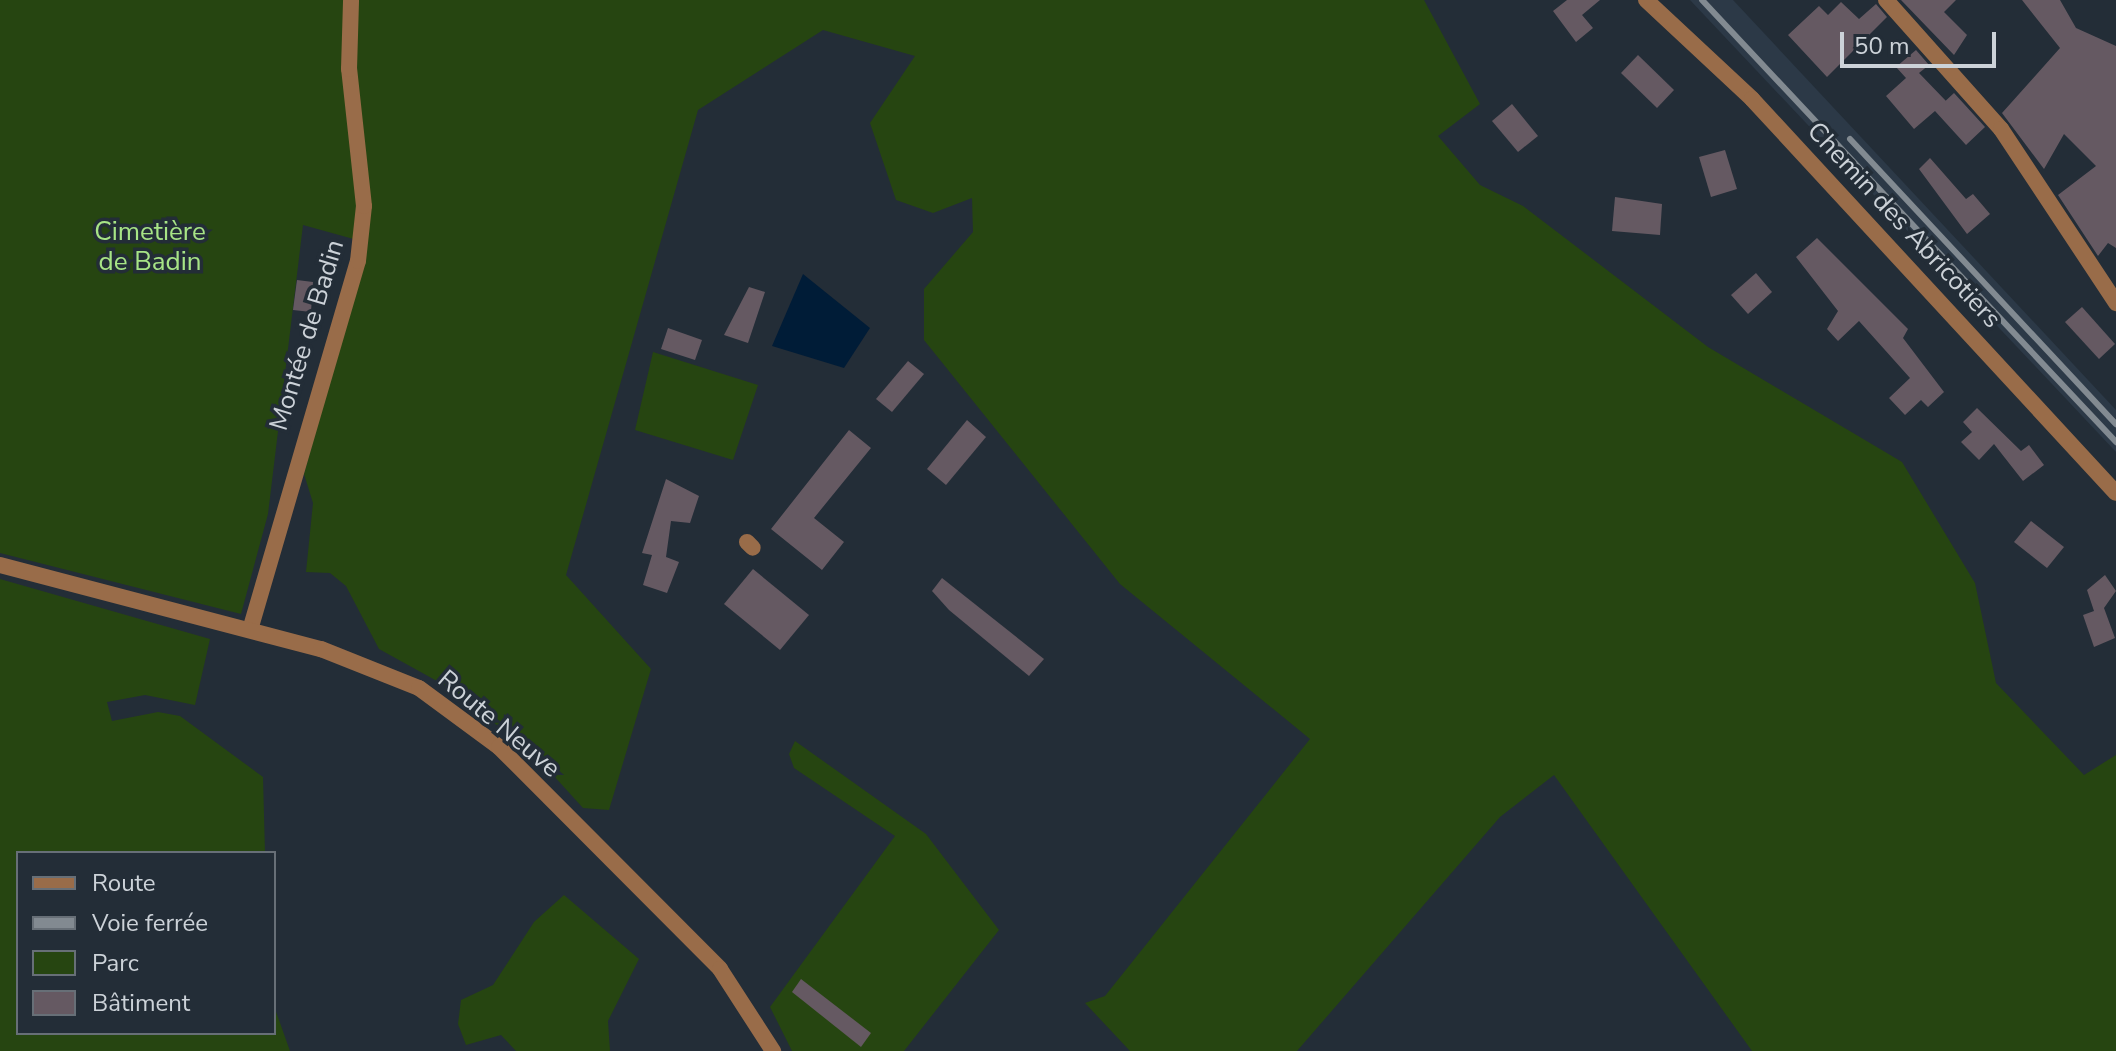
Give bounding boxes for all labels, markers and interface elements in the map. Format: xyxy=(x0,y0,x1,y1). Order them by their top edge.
scale bar xyxy=(1844,16,2000,66)
text: 50 m xyxy=(1854,30,1910,62)
street label: Chemin des Abricotiers xyxy=(1800,116,2008,334)
park label: Cimetière de Badin xyxy=(94,216,206,278)
street label: Montée de Badin xyxy=(263,236,351,434)
street label: Route Neuve xyxy=(431,664,567,784)
legend xyxy=(16,851,276,1035)
text: Route xyxy=(92,867,156,899)
text: Voie ferrée xyxy=(92,907,208,939)
text: Parc xyxy=(92,947,139,979)
text: Bâtiment xyxy=(92,987,190,1019)

